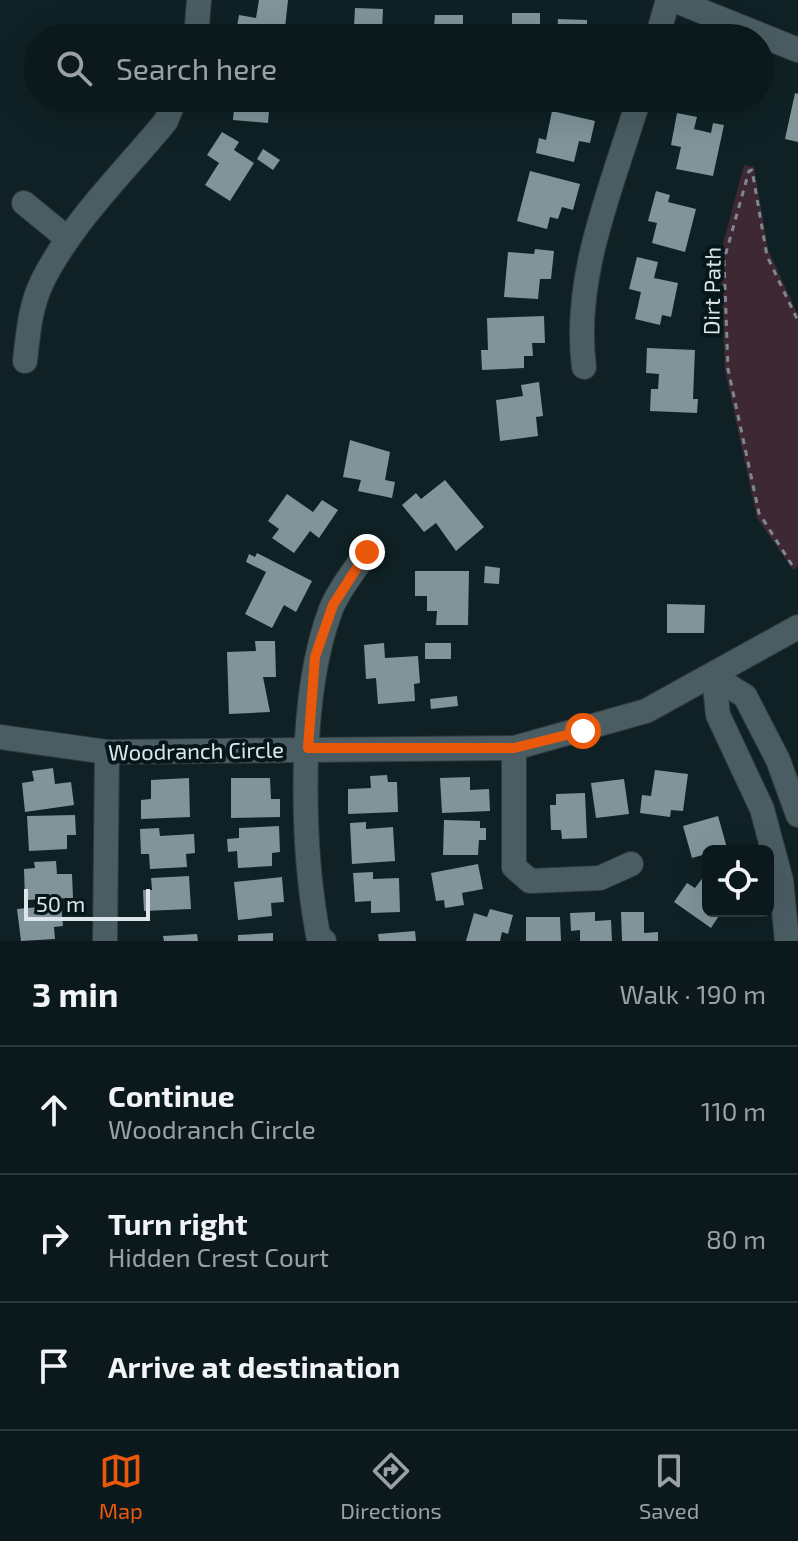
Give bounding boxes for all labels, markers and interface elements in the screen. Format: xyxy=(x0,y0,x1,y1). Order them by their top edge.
search box xyxy=(24,24,774,112)
icon: search xyxy=(52,46,96,90)
text: Search here xyxy=(116,50,277,86)
street label: Dirt Path xyxy=(697,247,725,335)
route end xyxy=(349,534,385,570)
route start xyxy=(565,713,601,749)
street label: Woodranch Circle xyxy=(108,735,284,765)
map controls xyxy=(702,845,774,917)
button: locate xyxy=(702,845,774,917)
scale bar xyxy=(24,885,150,921)
text: 50 m xyxy=(36,890,85,916)
text: 3 min xyxy=(32,973,118,1014)
text: Walk · 190 m xyxy=(619,978,766,1009)
text: Continue xyxy=(108,1077,235,1113)
icon: ahead xyxy=(32,1088,76,1132)
text: 110 m xyxy=(701,1095,766,1126)
text: Woodranch Circle xyxy=(108,1113,316,1144)
text: Turn right xyxy=(108,1205,248,1241)
icon: right xyxy=(32,1216,76,1260)
text: 80 m xyxy=(706,1223,766,1254)
text: Hidden Crest Court xyxy=(108,1241,329,1272)
icon: arrive xyxy=(32,1344,76,1388)
text: Arrive at destination xyxy=(108,1348,400,1384)
tab: Map xyxy=(99,1449,143,1523)
tab: Directions xyxy=(340,1449,442,1523)
tab: Saved xyxy=(639,1449,699,1523)

